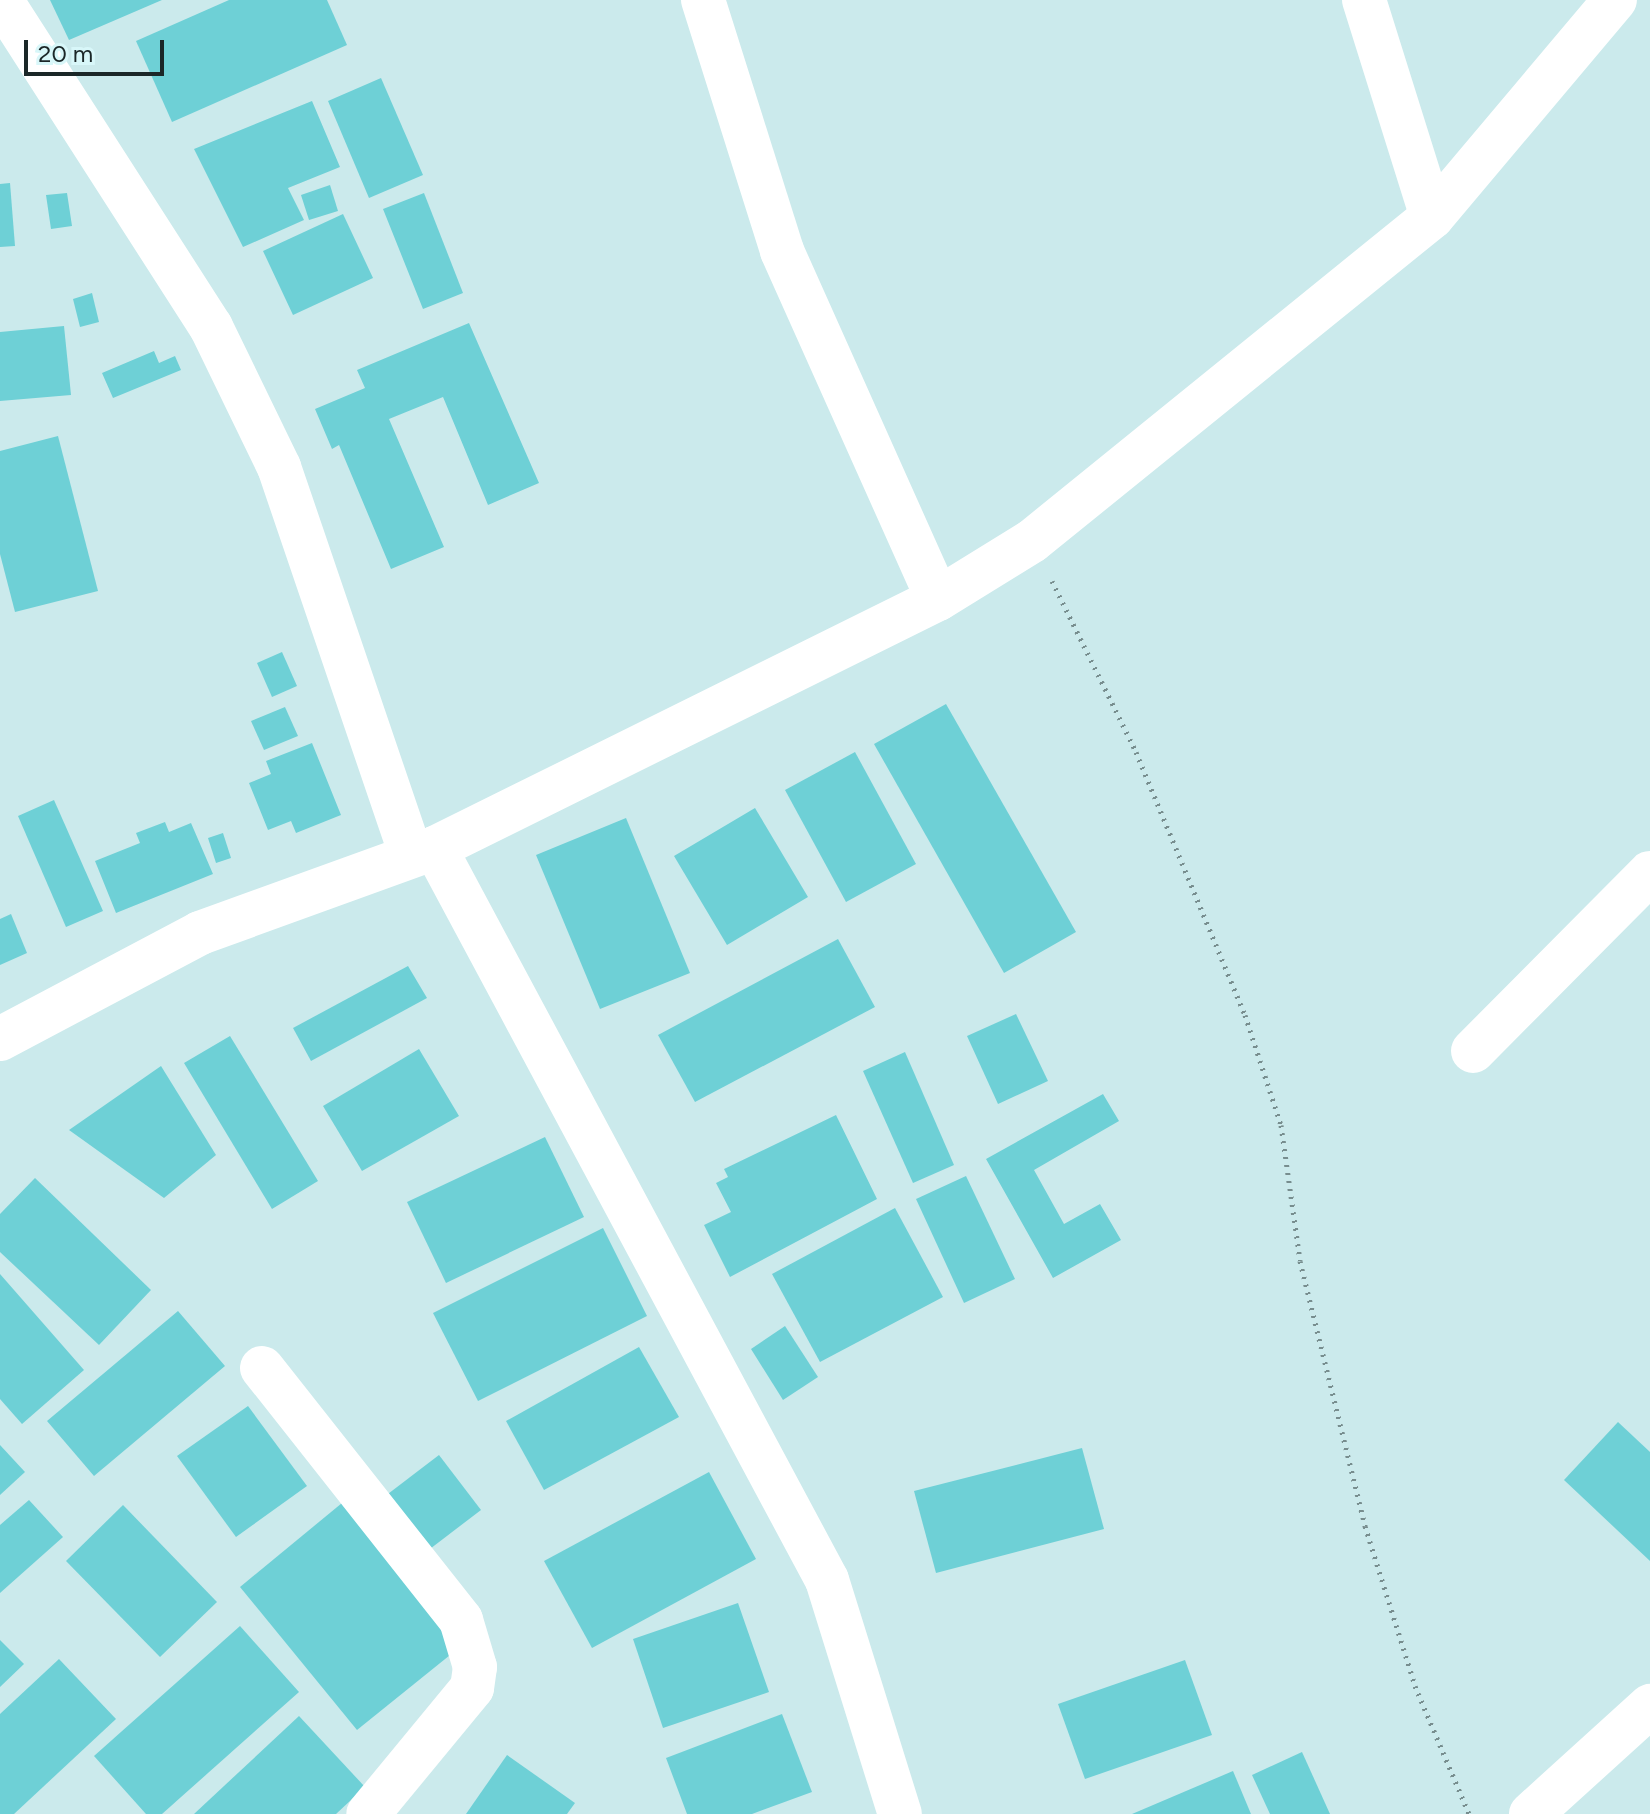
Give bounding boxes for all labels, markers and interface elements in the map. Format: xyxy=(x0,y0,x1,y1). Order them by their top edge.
scale bar xyxy=(28,24,168,74)
text: 20 m xyxy=(38,39,93,68)

